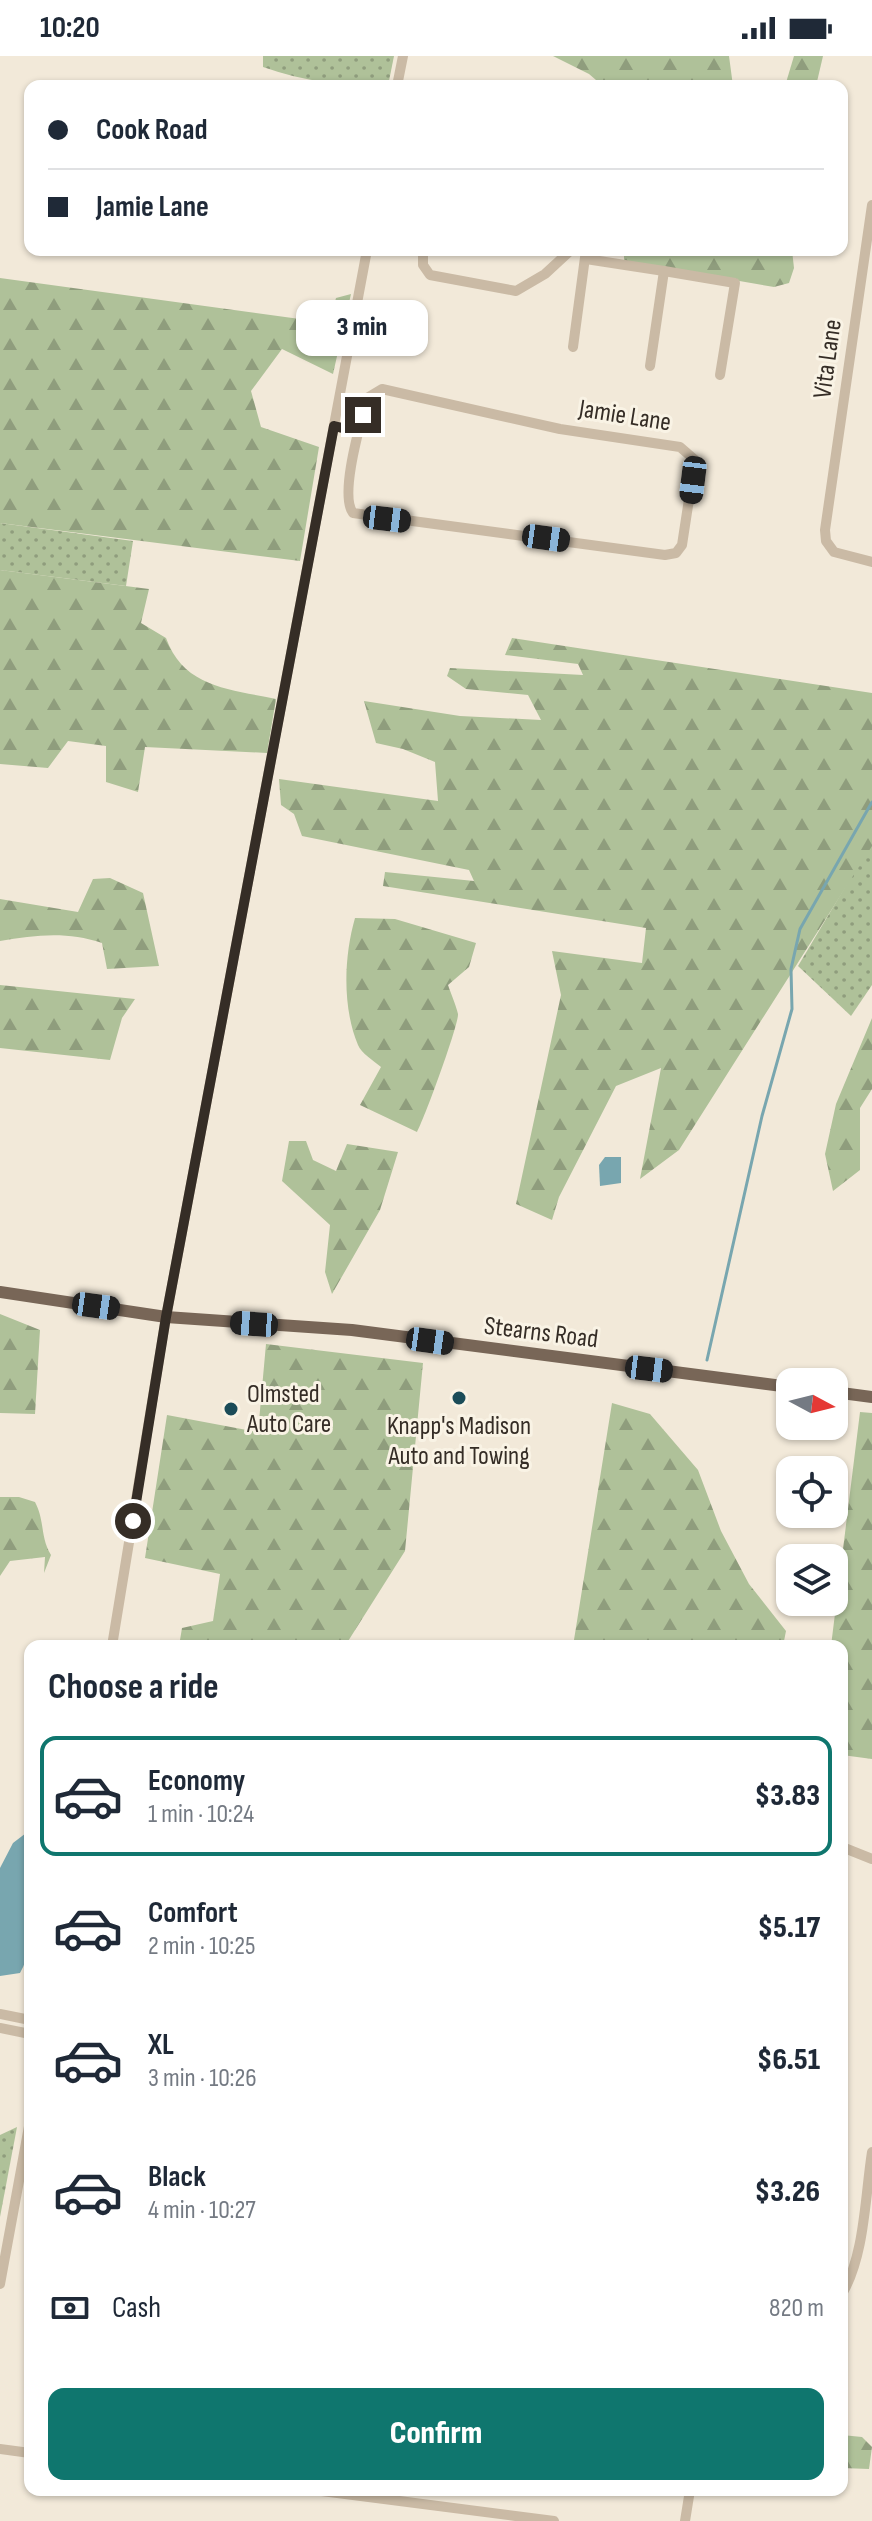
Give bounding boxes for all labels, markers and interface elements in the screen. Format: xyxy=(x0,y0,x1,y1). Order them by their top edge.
text: 10:20 xyxy=(40,10,100,46)
text: Cook Road xyxy=(96,112,208,148)
text: Jamie Lane xyxy=(96,189,209,225)
callout: 3 min xyxy=(297,299,429,355)
text: 3 min xyxy=(337,312,387,343)
street label: Vita Lane xyxy=(807,317,849,401)
street label: Jamie Lane xyxy=(576,393,673,439)
route end xyxy=(345,397,381,433)
car xyxy=(678,455,708,505)
car xyxy=(362,504,412,534)
car xyxy=(521,523,571,553)
car xyxy=(71,1291,121,1321)
car xyxy=(229,1310,279,1338)
street label: Stearns Road xyxy=(482,1311,600,1355)
car xyxy=(405,1326,455,1356)
car xyxy=(624,1354,674,1384)
north arrow xyxy=(776,1368,848,1440)
map controls xyxy=(776,1368,848,1616)
place label: Olmsted Auto Care xyxy=(246,1379,331,1440)
marker: Knapp's Madison Auto and Towing xyxy=(450,1389,468,1407)
marker: Olmsted Auto Care xyxy=(222,1400,240,1418)
place label: Knapp's Madison Auto and Towing xyxy=(387,1411,531,1472)
button: locate xyxy=(776,1456,848,1528)
route start xyxy=(115,1503,151,1539)
button: layers xyxy=(776,1544,848,1616)
text: Choose a ride xyxy=(48,1666,219,1709)
icon: car xyxy=(52,1760,124,1832)
text: Economy xyxy=(148,1763,245,1799)
text: $3.83 xyxy=(755,1778,820,1814)
text: 1 min · 10:24 xyxy=(148,1799,254,1830)
icon: car xyxy=(52,1892,124,1964)
text: Comfort xyxy=(148,1895,238,1931)
text: $5.17 xyxy=(758,1910,820,1946)
text: 2 min · 10:25 xyxy=(148,1931,255,1962)
icon: car xyxy=(52,2024,124,2096)
text: XL xyxy=(148,2027,174,2063)
text: $6.51 xyxy=(757,2042,820,2078)
text: 3 min · 10:26 xyxy=(148,2063,257,2094)
icon: car xyxy=(52,2156,124,2228)
text: Black xyxy=(148,2159,206,2195)
text: $3.26 xyxy=(755,2174,820,2210)
text: 4 min · 10:27 xyxy=(148,2195,256,2226)
icon: cash xyxy=(48,2286,92,2330)
text: Cash xyxy=(112,2290,161,2326)
text: 820 m xyxy=(769,2293,824,2324)
button: Confirm xyxy=(48,2388,824,2480)

